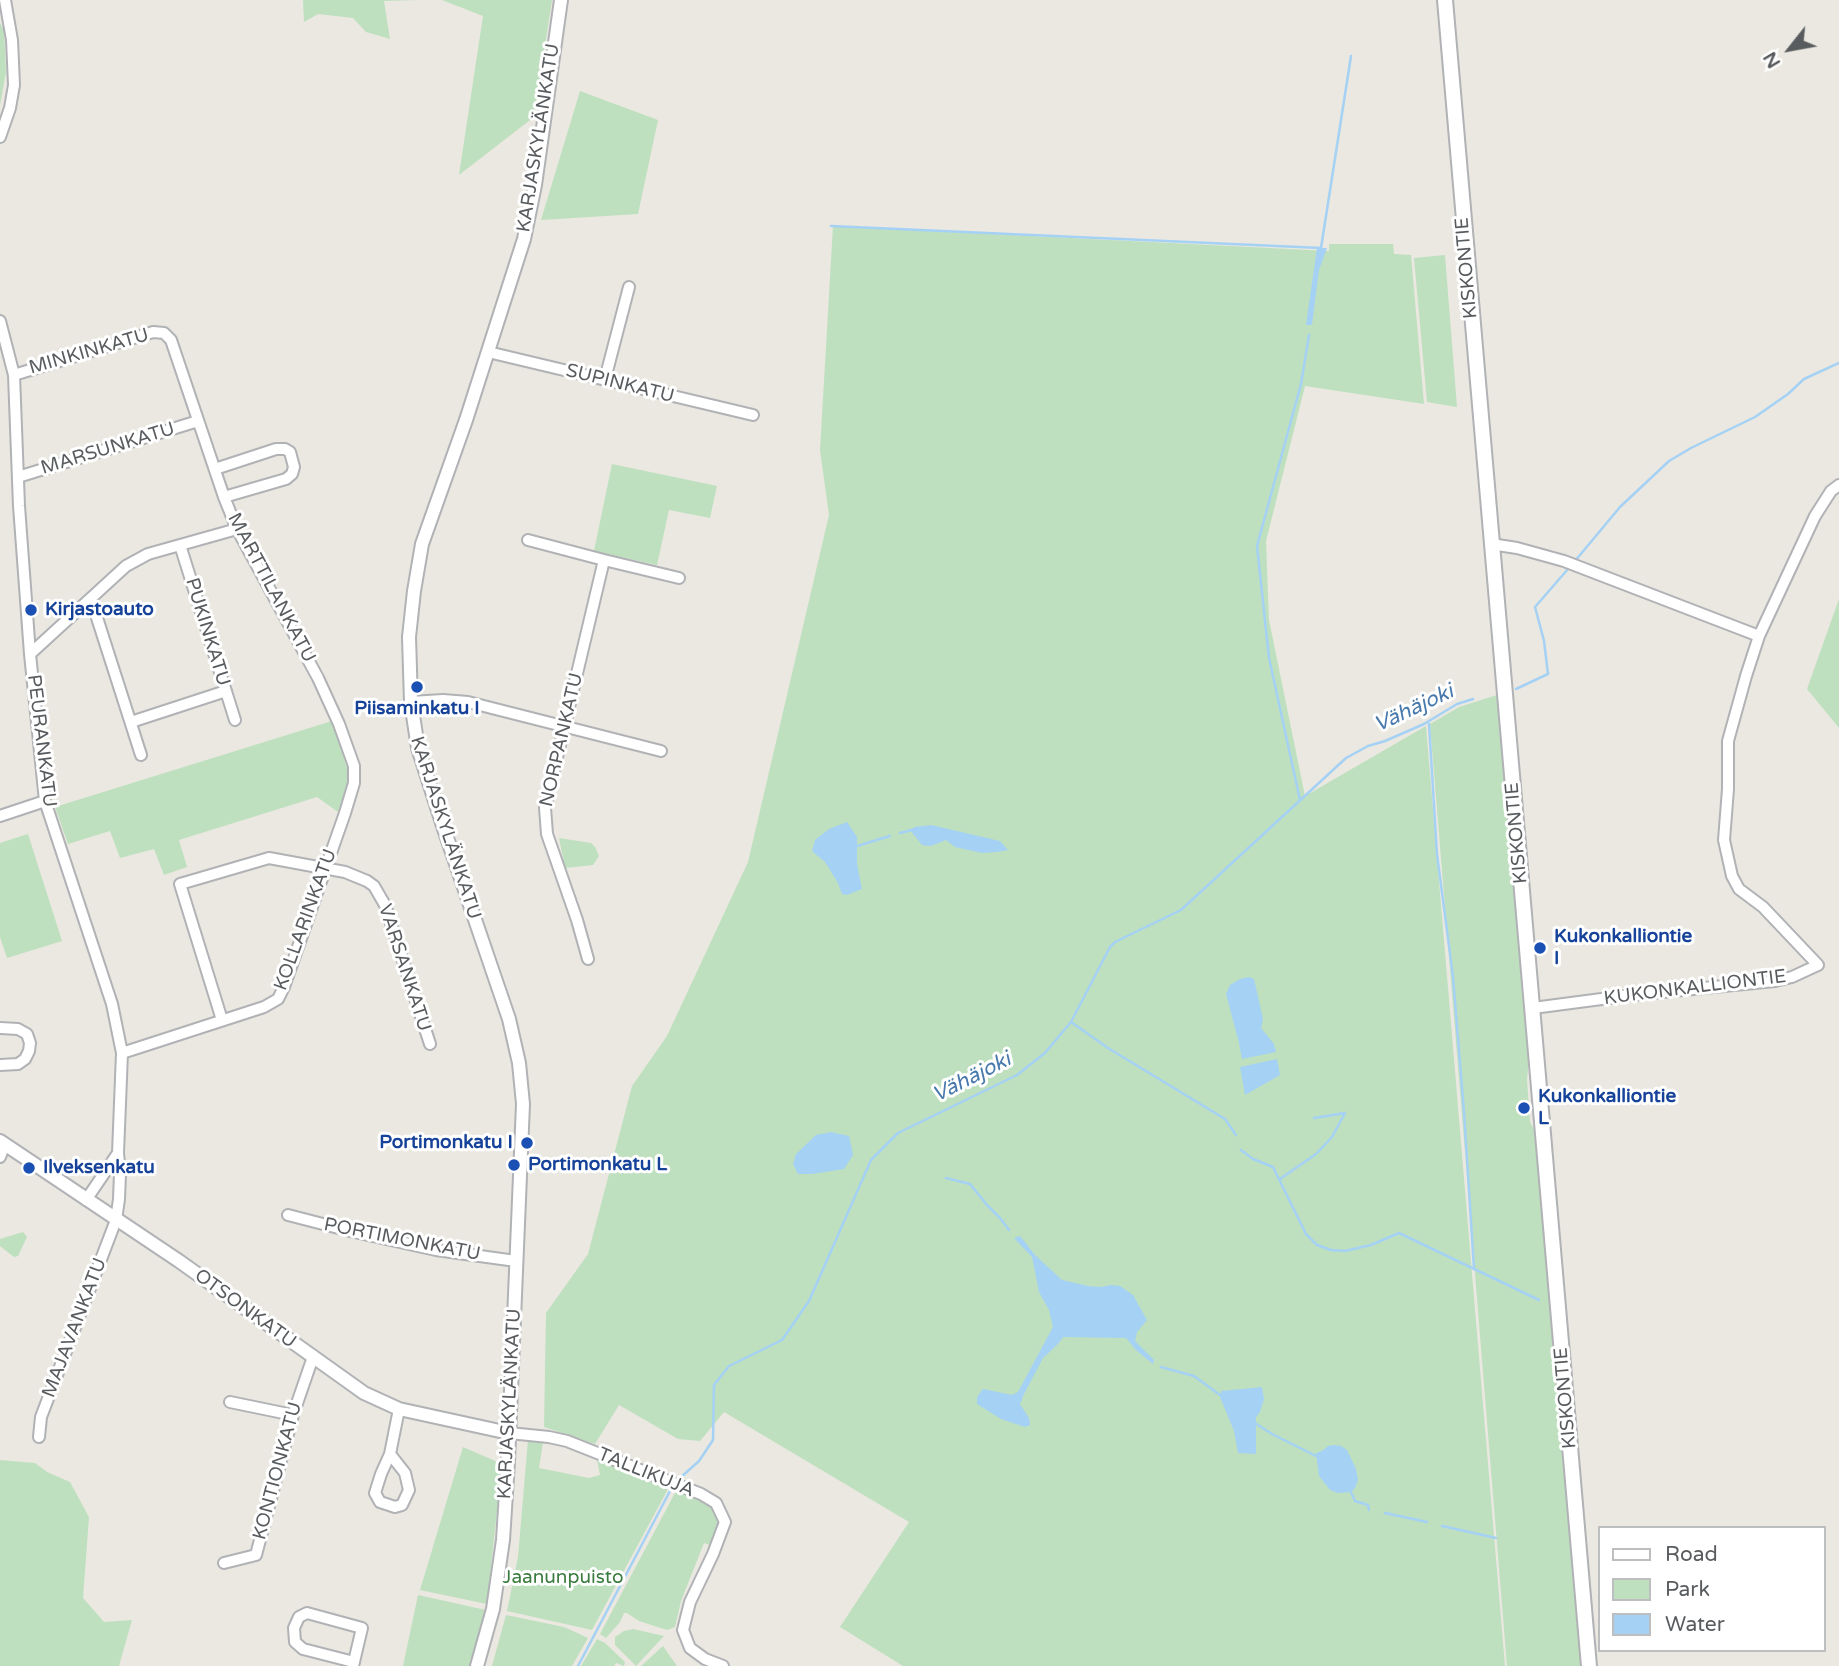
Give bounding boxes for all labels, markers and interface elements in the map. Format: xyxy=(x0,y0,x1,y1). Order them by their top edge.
north arrow xyxy=(1755,14,1825,84)
street label: KARJASKYLÄNKATU xyxy=(513,42,565,234)
text: N xyxy=(1759,48,1785,72)
street label: KISKONTIE xyxy=(1451,216,1483,320)
street label: MINKINKATU xyxy=(26,324,152,380)
street label: SUPINKATU xyxy=(563,360,677,408)
street label: MARSUNKATU xyxy=(38,418,178,480)
street label: MARTTILANKATU xyxy=(222,509,320,667)
street label: PUKINKATU xyxy=(180,575,234,689)
place label: Kirjastoauto xyxy=(45,599,154,621)
marker: Kirjastoauto xyxy=(23,602,39,618)
street label: NORPANKATU xyxy=(535,671,589,809)
street label: PEURANKATU xyxy=(22,673,60,809)
marker: Piisaminkatu I xyxy=(409,679,425,695)
water label: Vähäjoki xyxy=(1370,680,1458,738)
place label: Piisaminkatu I xyxy=(354,698,480,720)
street label: KARJASKYLÄNKATU xyxy=(405,734,485,922)
street label: KISKONTIE xyxy=(1501,781,1533,885)
street label: KOLLARINKATU xyxy=(270,846,342,994)
street label: VARSANKATU xyxy=(373,901,435,1035)
place label: Kukonkalliontie I xyxy=(1554,926,1692,970)
marker: Kukonkalliontie I xyxy=(1532,940,1548,956)
street label: KUKONKALLIONTIE xyxy=(1602,965,1788,1011)
water label: Vähäjoki xyxy=(929,1048,1015,1108)
place label: Kukonkalliontie L xyxy=(1538,1086,1676,1130)
marker: Kukonkalliontie L xyxy=(1516,1100,1532,1116)
place label: Portimonkatu I xyxy=(379,1132,513,1154)
marker: Portimonkatu I xyxy=(519,1135,535,1151)
place label: Portimonkatu L xyxy=(528,1154,667,1176)
place label: Ilveksenkatu xyxy=(43,1157,155,1179)
marker: Portimonkatu L xyxy=(506,1157,522,1173)
marker: Ilveksenkatu xyxy=(21,1160,37,1176)
street label: PORTIMONKATU xyxy=(322,1214,482,1266)
street label: MAJAVANKATU xyxy=(38,1255,112,1401)
street label: OTSONKATU xyxy=(190,1264,300,1354)
street label: KARJASKYLÄNKATU xyxy=(494,1308,526,1500)
street label: KISKONTIE xyxy=(1550,1346,1582,1450)
street label: KONTIONKATU xyxy=(249,1400,307,1542)
street label: TALLIKUJA xyxy=(594,1443,698,1503)
legend xyxy=(1598,1526,1825,1652)
text: Road xyxy=(1665,1542,1718,1567)
park label: Jaanunpuisto xyxy=(503,1567,623,1589)
text: Park xyxy=(1665,1577,1710,1602)
text: Water xyxy=(1665,1612,1725,1637)

